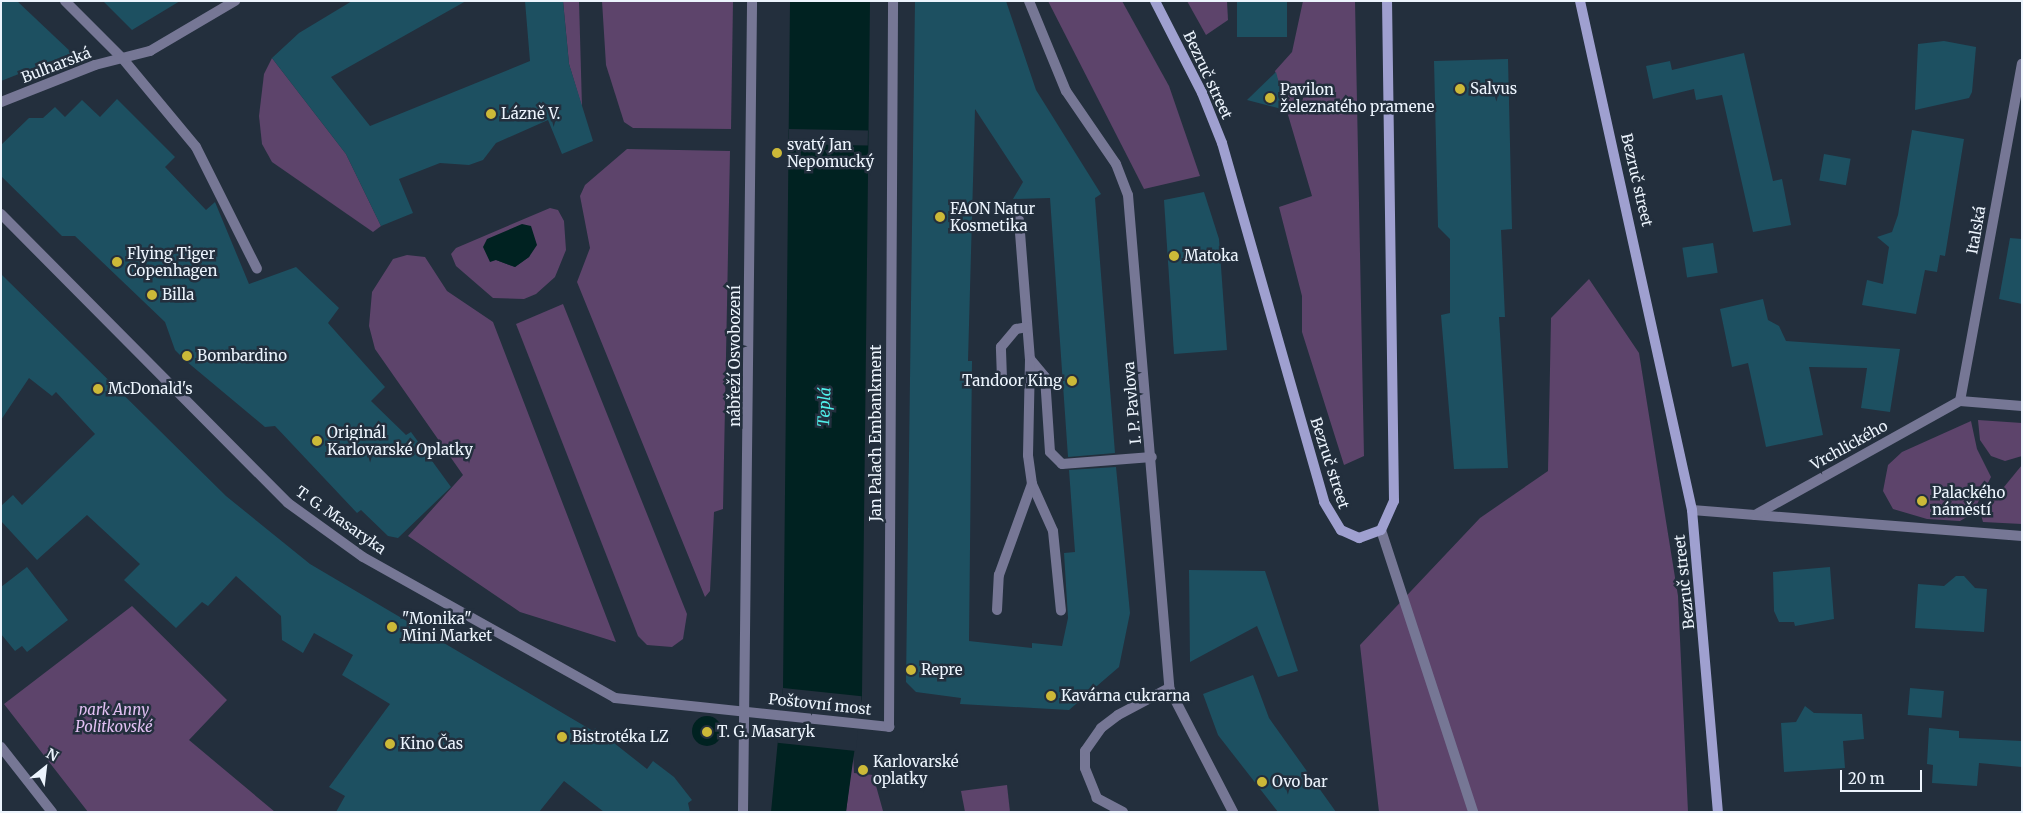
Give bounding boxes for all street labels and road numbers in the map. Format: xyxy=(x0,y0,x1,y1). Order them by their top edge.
street label: Bezruč street xyxy=(1180,28,1236,122)
street label: Bulharská xyxy=(19,43,93,87)
street label: Bezruč street xyxy=(1618,132,1656,228)
street label: Italská xyxy=(1963,205,1989,255)
street label: nábřeží Osvobození xyxy=(726,285,744,427)
street label: Jan Palach Embankment xyxy=(867,345,885,521)
street label: I. P. Pavlova xyxy=(1119,361,1145,445)
street label: Bezruč street xyxy=(1307,415,1353,511)
street label: Vrchlického xyxy=(1807,416,1891,474)
street label: T. G. Masaryka xyxy=(292,482,390,558)
street label: Bezruč street xyxy=(1670,534,1698,630)
street label: Poštovní most xyxy=(768,690,872,718)

